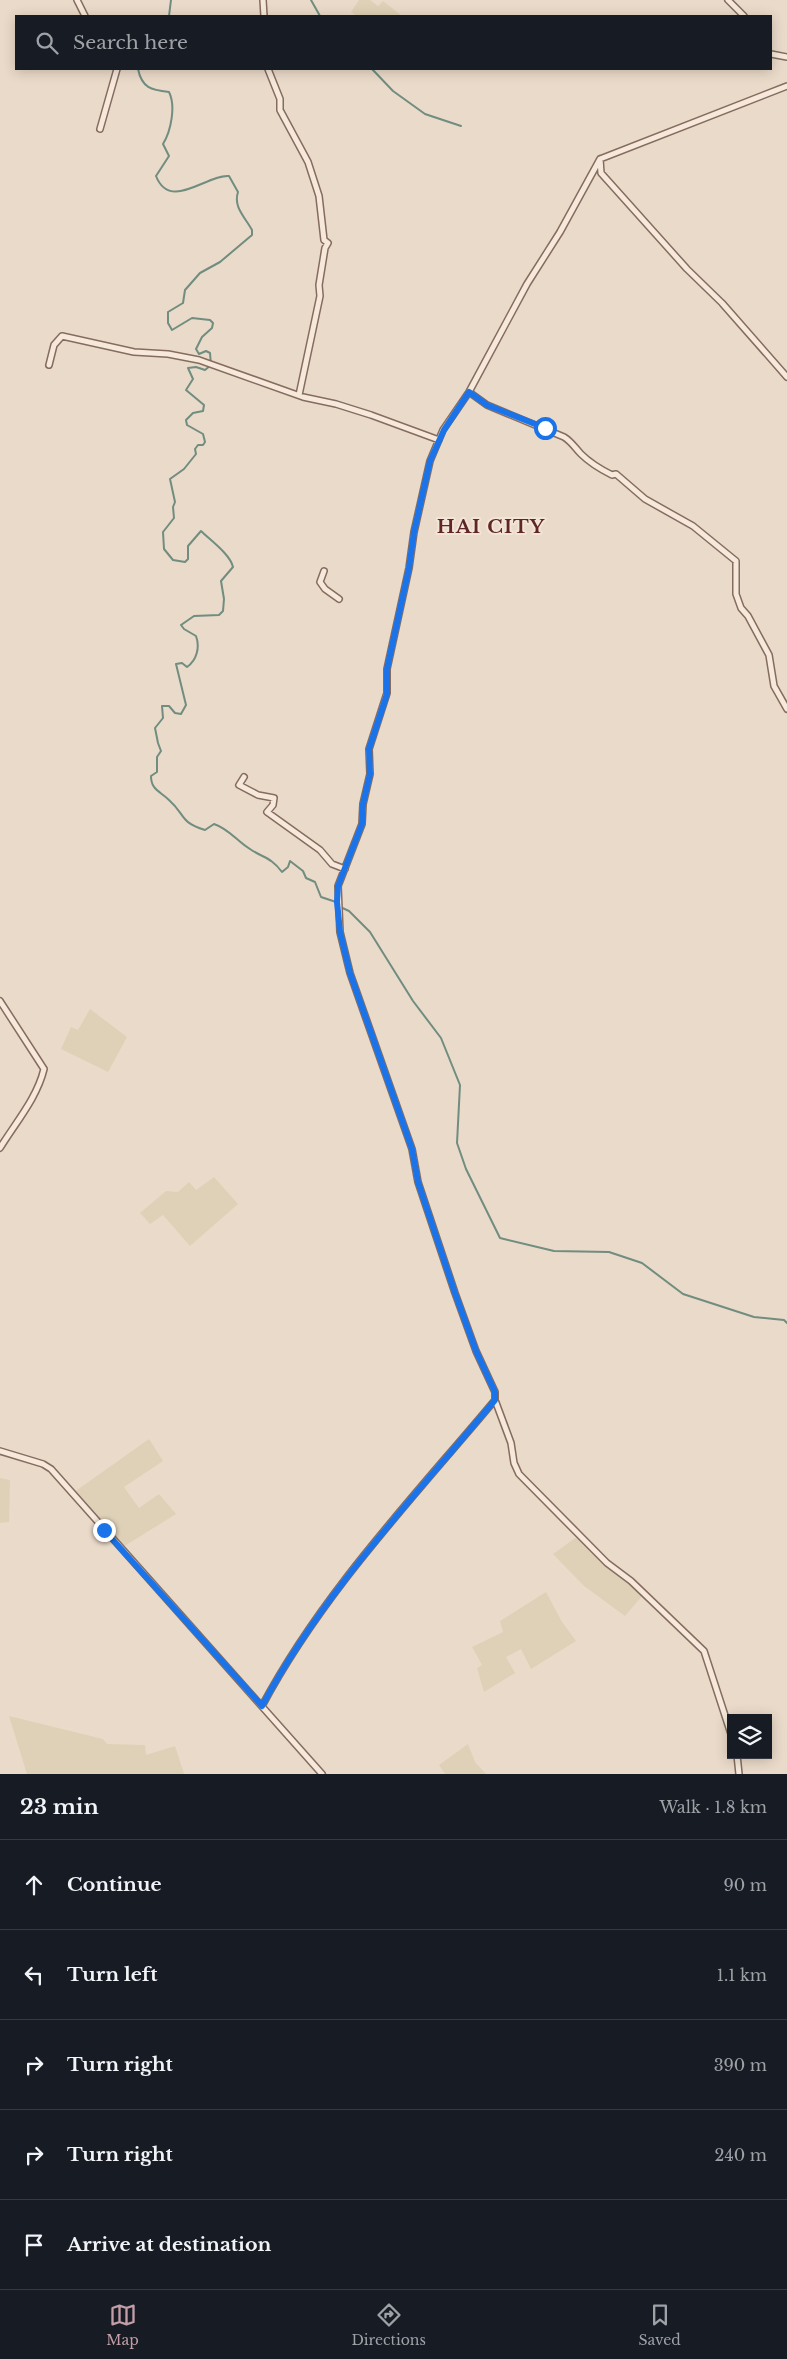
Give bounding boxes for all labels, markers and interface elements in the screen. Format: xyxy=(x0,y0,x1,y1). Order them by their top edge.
search box xyxy=(15,15,772,70)
icon: search xyxy=(33,29,61,57)
text: Search here xyxy=(73,31,188,54)
route start xyxy=(534,417,557,440)
district label: HAI CITY xyxy=(437,515,545,538)
route end xyxy=(93,1519,116,1542)
map controls xyxy=(727,1714,772,1759)
button: layers xyxy=(727,1714,772,1759)
text: 23 min xyxy=(20,1794,99,1820)
text: Walk · 1.8 km xyxy=(659,1797,767,1817)
icon: ahead xyxy=(20,1871,48,1899)
text: Continue xyxy=(67,1873,162,1896)
text: 90 m xyxy=(724,1875,767,1895)
icon: left xyxy=(20,1961,48,1989)
text: Turn left xyxy=(67,1963,158,1986)
text: 1.1 km xyxy=(717,1965,767,1985)
icon: right xyxy=(20,2051,48,2079)
text: Turn right xyxy=(67,2053,173,2076)
text: 390 m xyxy=(714,2055,767,2075)
icon: right xyxy=(20,2141,48,2169)
text: Turn right xyxy=(67,2143,173,2166)
text: 240 m xyxy=(715,2145,767,2165)
icon: arrive xyxy=(20,2231,48,2259)
text: Arrive at destination xyxy=(67,2233,271,2256)
tab: Map xyxy=(106,2301,139,2349)
tab: Directions xyxy=(351,2301,426,2349)
tab: Saved xyxy=(638,2301,681,2349)

